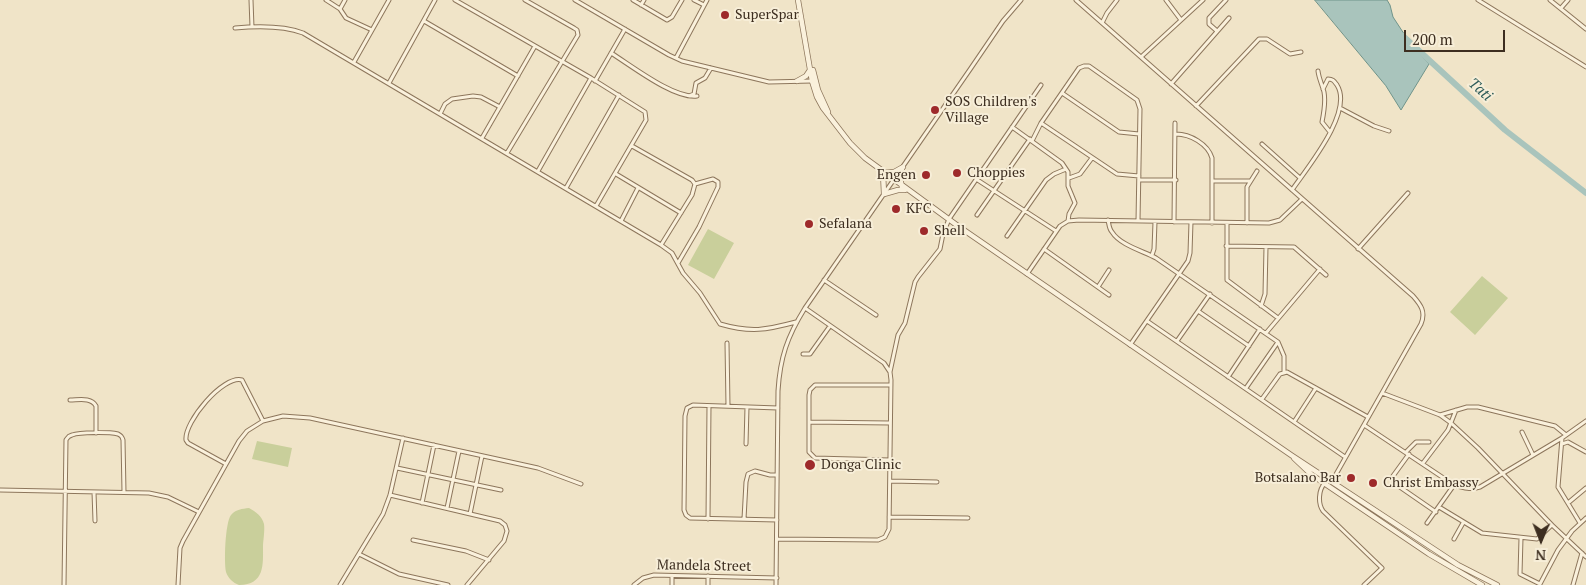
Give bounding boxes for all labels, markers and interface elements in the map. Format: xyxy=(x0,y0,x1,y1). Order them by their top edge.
place label: SuperSpar xyxy=(735,7,799,23)
marker: SuperSpar xyxy=(719,9,731,21)
scale bar xyxy=(1406,20,1507,52)
text: 200 m xyxy=(1412,29,1453,49)
water label: Tati xyxy=(1464,75,1496,105)
place label: SOS Children's Village xyxy=(945,94,1037,126)
marker: SOS Children's Village xyxy=(929,104,941,116)
place label: Choppies xyxy=(967,165,1025,181)
place label: Engen xyxy=(877,167,916,183)
marker: Choppies xyxy=(951,167,963,179)
marker: Engen xyxy=(920,169,932,181)
place label: KFC xyxy=(906,201,932,217)
marker: KFC xyxy=(890,203,902,215)
place label: Sefalana xyxy=(819,216,872,232)
marker: Sefalana xyxy=(803,218,815,230)
place label: Shell xyxy=(934,223,965,239)
marker: Shell xyxy=(918,225,930,237)
place label: Donga Clinic xyxy=(821,457,901,473)
marker: Donga Clinic xyxy=(803,458,817,472)
place label: Botsalano Bar xyxy=(1255,470,1341,486)
marker: Botsalano Bar xyxy=(1345,472,1357,484)
place label: Christ Embassy xyxy=(1383,475,1479,491)
marker: Christ Embassy xyxy=(1367,477,1379,489)
north arrow xyxy=(1516,515,1566,565)
text: N xyxy=(1535,546,1546,565)
street label: Mandela Street xyxy=(657,557,751,575)

